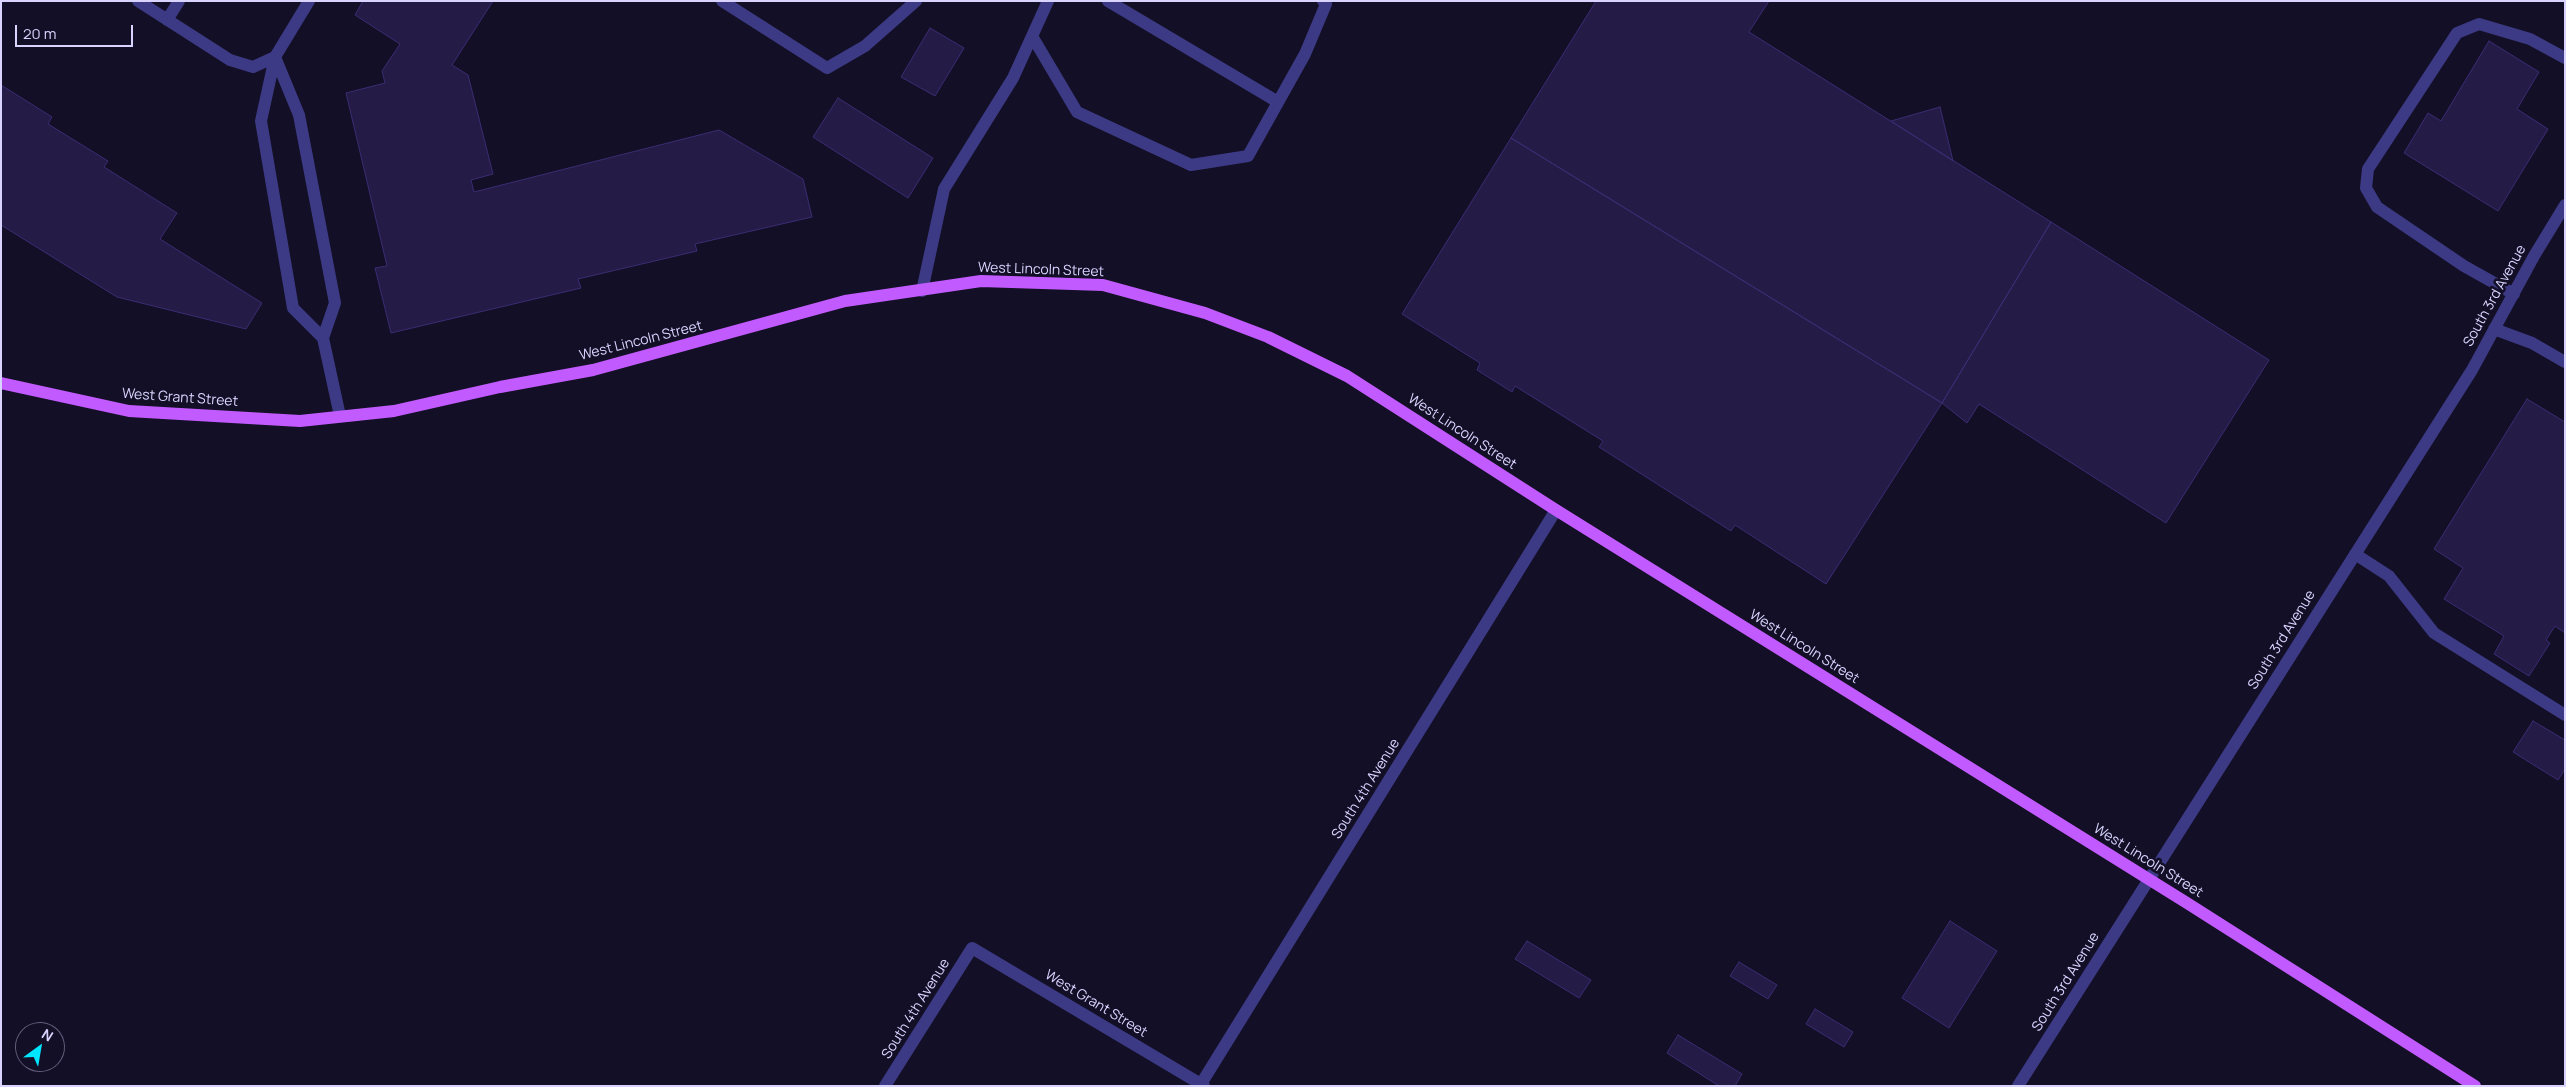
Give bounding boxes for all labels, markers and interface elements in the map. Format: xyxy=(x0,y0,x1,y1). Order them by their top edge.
scale bar xyxy=(18,15,135,47)
text: 20 m xyxy=(23,23,56,44)
street label: South 3rd Avenue xyxy=(2460,242,2530,350)
street label: West Lincoln Street xyxy=(978,259,1104,281)
street label: West Lincoln Street xyxy=(578,318,704,364)
street label: West Grant Street xyxy=(121,386,239,410)
street label: West Lincoln Street xyxy=(1405,391,1519,473)
street label: South 3rd Avenue xyxy=(2245,587,2319,693)
street label: West Lincoln Street xyxy=(1746,606,1862,688)
street label: South 4th Avenue xyxy=(1328,736,1404,842)
street label: West Lincoln Street xyxy=(2090,820,2206,902)
street label: South 3rd Avenue xyxy=(2029,929,2103,1035)
street label: South 4th Avenue xyxy=(878,956,954,1062)
street label: West Grant Street xyxy=(1042,967,1150,1041)
north arrow xyxy=(15,1022,65,1072)
text: N xyxy=(38,1024,57,1045)

